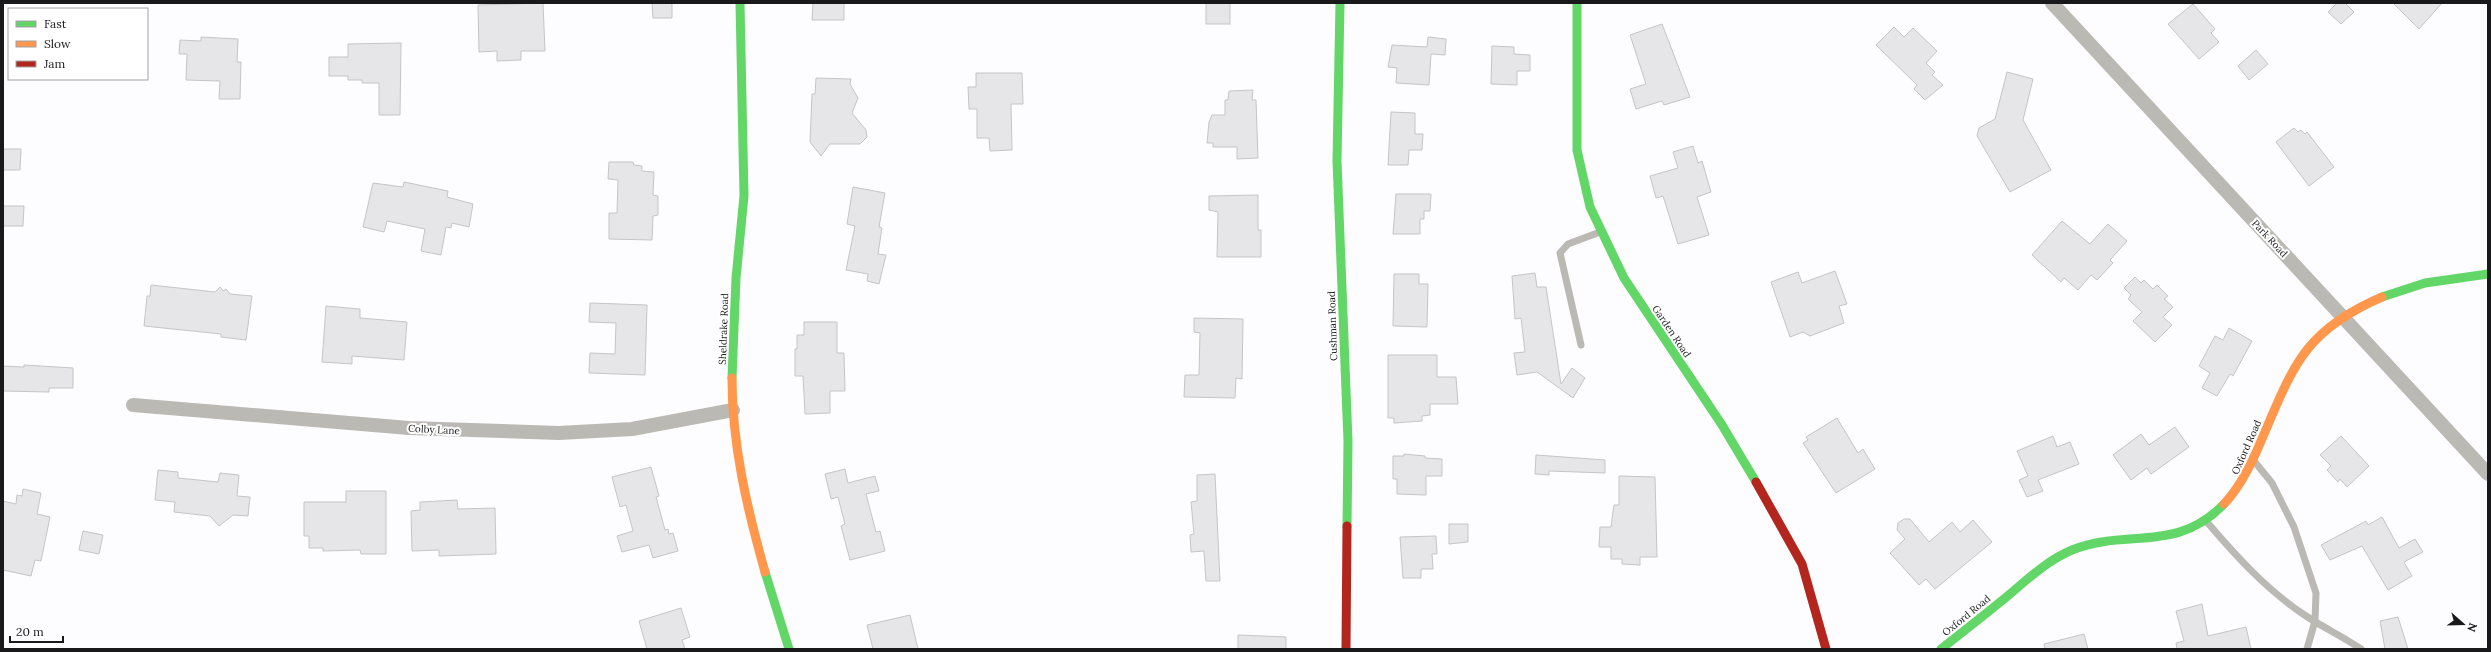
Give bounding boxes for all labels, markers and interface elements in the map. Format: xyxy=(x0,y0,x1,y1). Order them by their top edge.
legend xyxy=(8,8,148,80)
text: Fast xyxy=(44,16,67,31)
text: Slow xyxy=(44,36,71,51)
text: Jam xyxy=(43,56,65,71)
street label: Park Road xyxy=(2249,217,2290,260)
street label: Cushman Road xyxy=(1325,291,1340,361)
street label: Sheldrake Road xyxy=(716,293,731,365)
street label: Garden Road xyxy=(1649,303,1694,360)
street label: Oxford Road xyxy=(2229,418,2264,477)
street label: Colby Lane xyxy=(408,422,461,437)
street label: Oxford Road xyxy=(1940,592,1993,639)
north arrow xyxy=(2443,604,2483,644)
scale bar xyxy=(10,618,63,644)
text: N xyxy=(2464,621,2480,634)
text: 20 m xyxy=(16,624,44,639)

